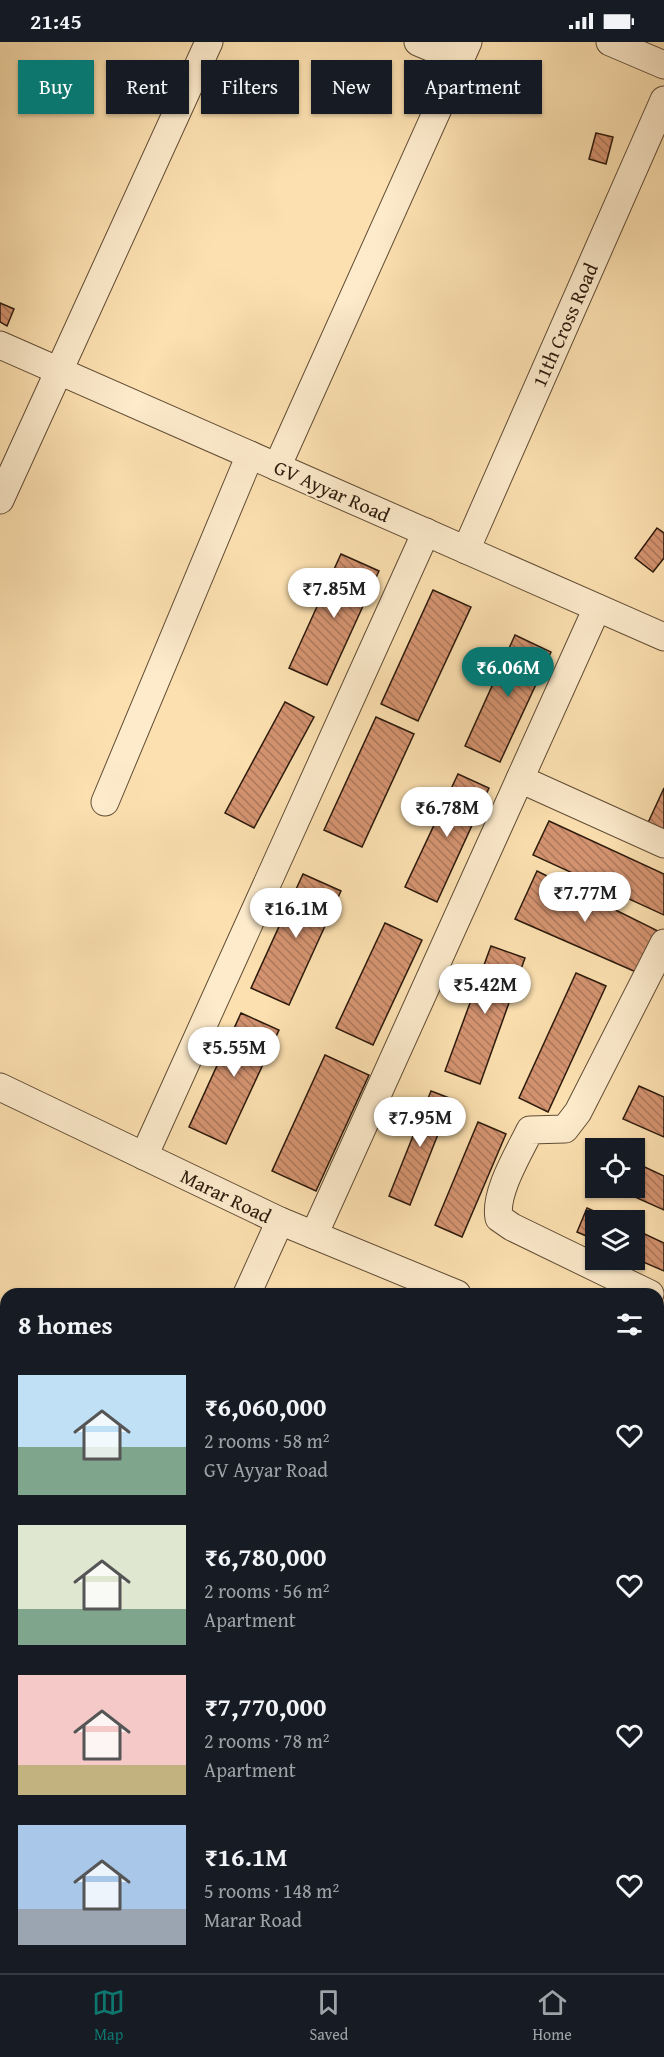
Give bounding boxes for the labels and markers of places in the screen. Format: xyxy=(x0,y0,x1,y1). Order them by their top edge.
pin: ₹7.85M xyxy=(285,568,383,619)
pin: ₹6.06M xyxy=(459,647,557,698)
pin: ₹6.78M xyxy=(398,787,496,838)
pin: ₹7.77M xyxy=(536,872,634,923)
pin: ₹16.1M xyxy=(247,888,345,939)
pin: ₹5.42M xyxy=(436,964,534,1015)
pin: ₹5.55M xyxy=(185,1027,283,1078)
pin: ₹7.95M xyxy=(371,1097,469,1148)

